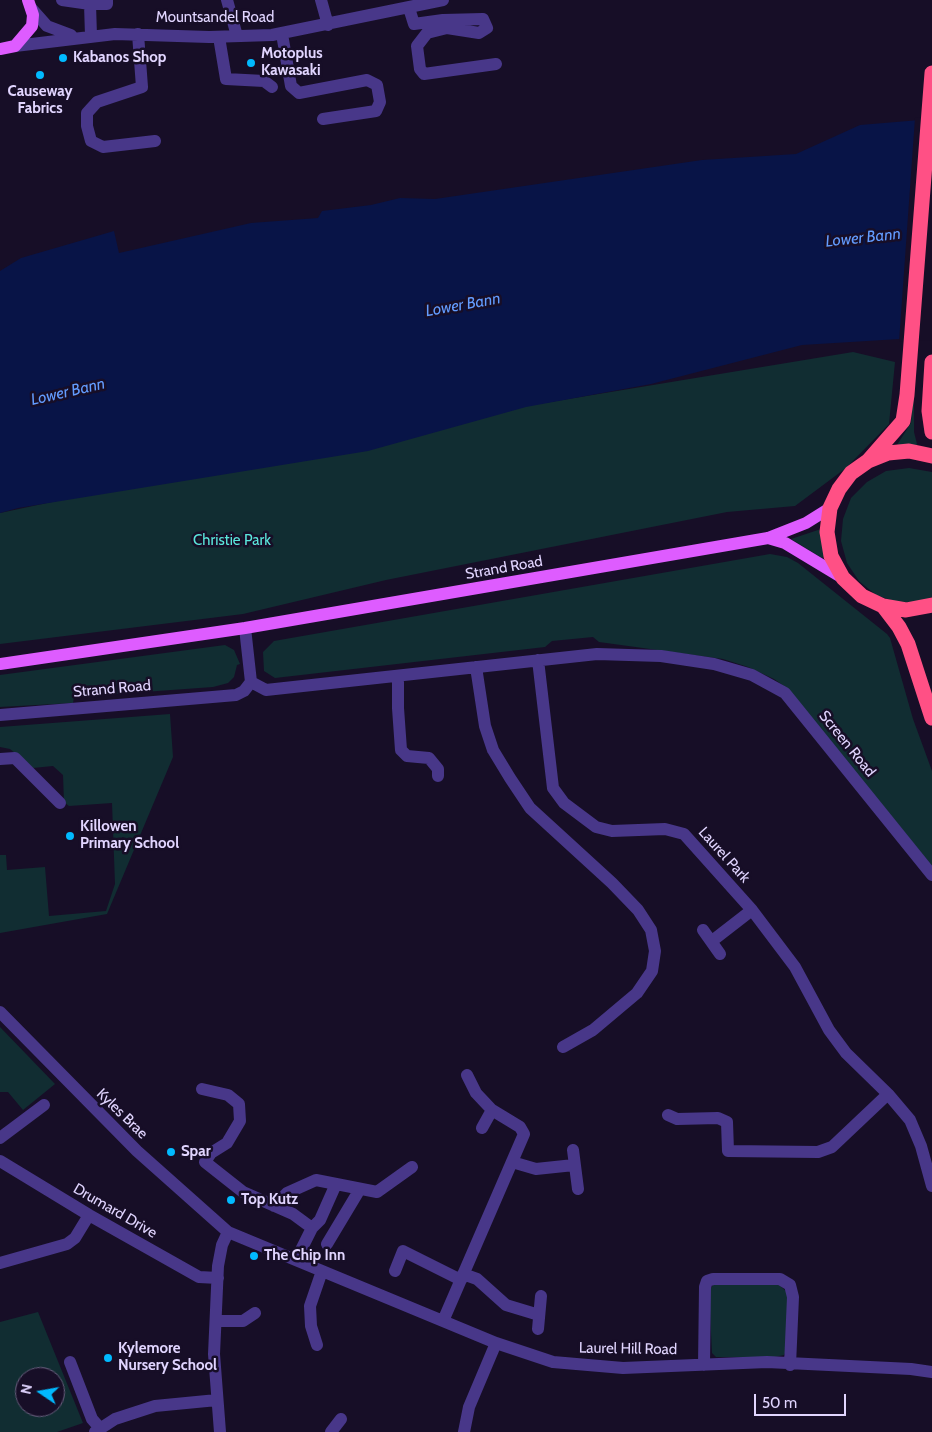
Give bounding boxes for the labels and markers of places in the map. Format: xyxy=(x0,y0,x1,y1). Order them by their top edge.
place label: Motoplus Kawasaki xyxy=(261,45,323,80)
place label: Kabanos Shop xyxy=(73,49,166,67)
marker: Kabanos Shop xyxy=(57,52,69,64)
marker: Motoplus Kawasaki xyxy=(245,57,257,69)
marker: Causeway Fabrics xyxy=(34,69,46,81)
place label: Causeway Fabrics xyxy=(8,83,72,118)
place label: Killowen Primary School xyxy=(80,818,179,853)
marker: Killowen Primary School xyxy=(64,830,76,842)
place label: Spar xyxy=(181,1143,211,1161)
marker: Spar xyxy=(165,1146,177,1158)
place label: Top Kutz xyxy=(241,1191,298,1209)
marker: Top Kutz xyxy=(225,1194,237,1206)
place label: The Chip Inn xyxy=(264,1247,345,1265)
marker: The Chip Inn xyxy=(248,1250,260,1262)
place label: Kylemore Nursery School xyxy=(118,1340,217,1375)
marker: Kylemore Nursery School xyxy=(102,1352,114,1364)

